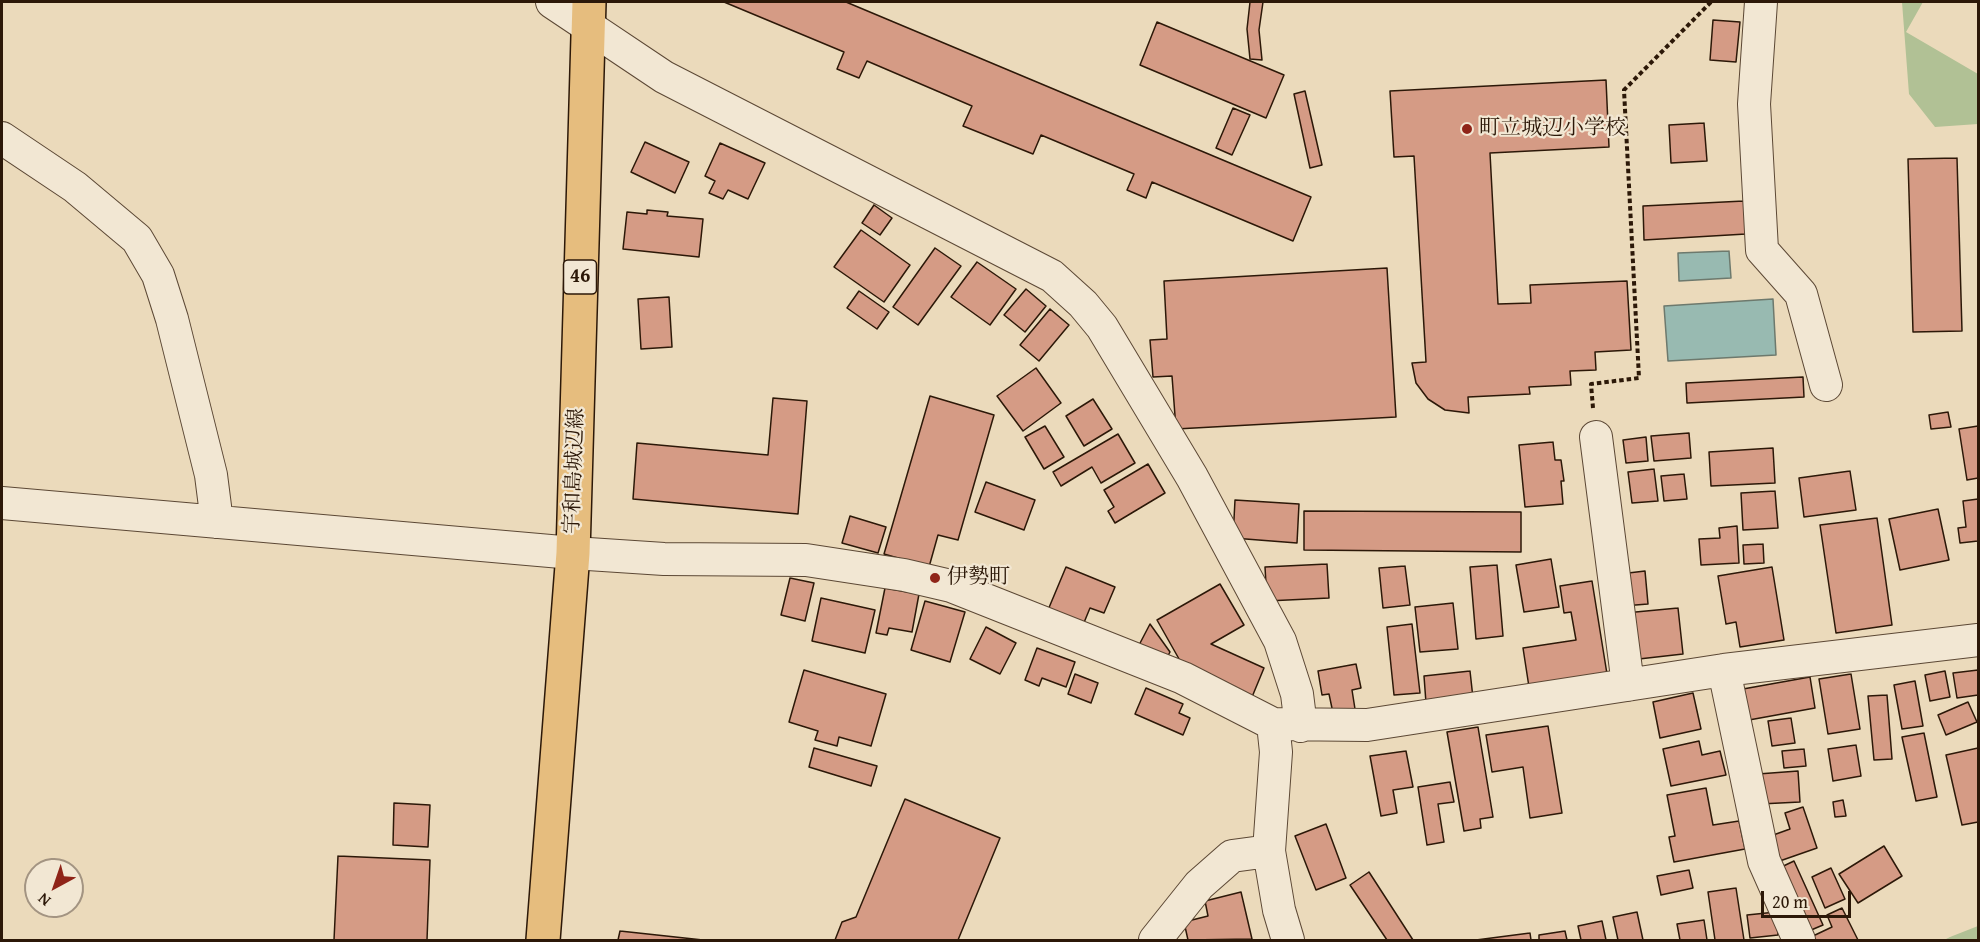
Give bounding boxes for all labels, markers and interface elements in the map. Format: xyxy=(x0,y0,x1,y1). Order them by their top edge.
place label: 町立城辺小学校 xyxy=(1479,116,1626,142)
marker: 町立城辺小学校 xyxy=(1460,122,1474,136)
road number: 46 xyxy=(564,260,596,294)
street label: 宇和島城辺線 xyxy=(560,408,590,534)
place label: 伊勢町 xyxy=(947,565,1010,591)
marker: 伊勢町 xyxy=(928,571,942,585)
north arrow xyxy=(24,858,84,918)
scale bar xyxy=(1764,879,1854,917)
text: N xyxy=(32,888,56,913)
text: 20 m xyxy=(1772,888,1808,915)

